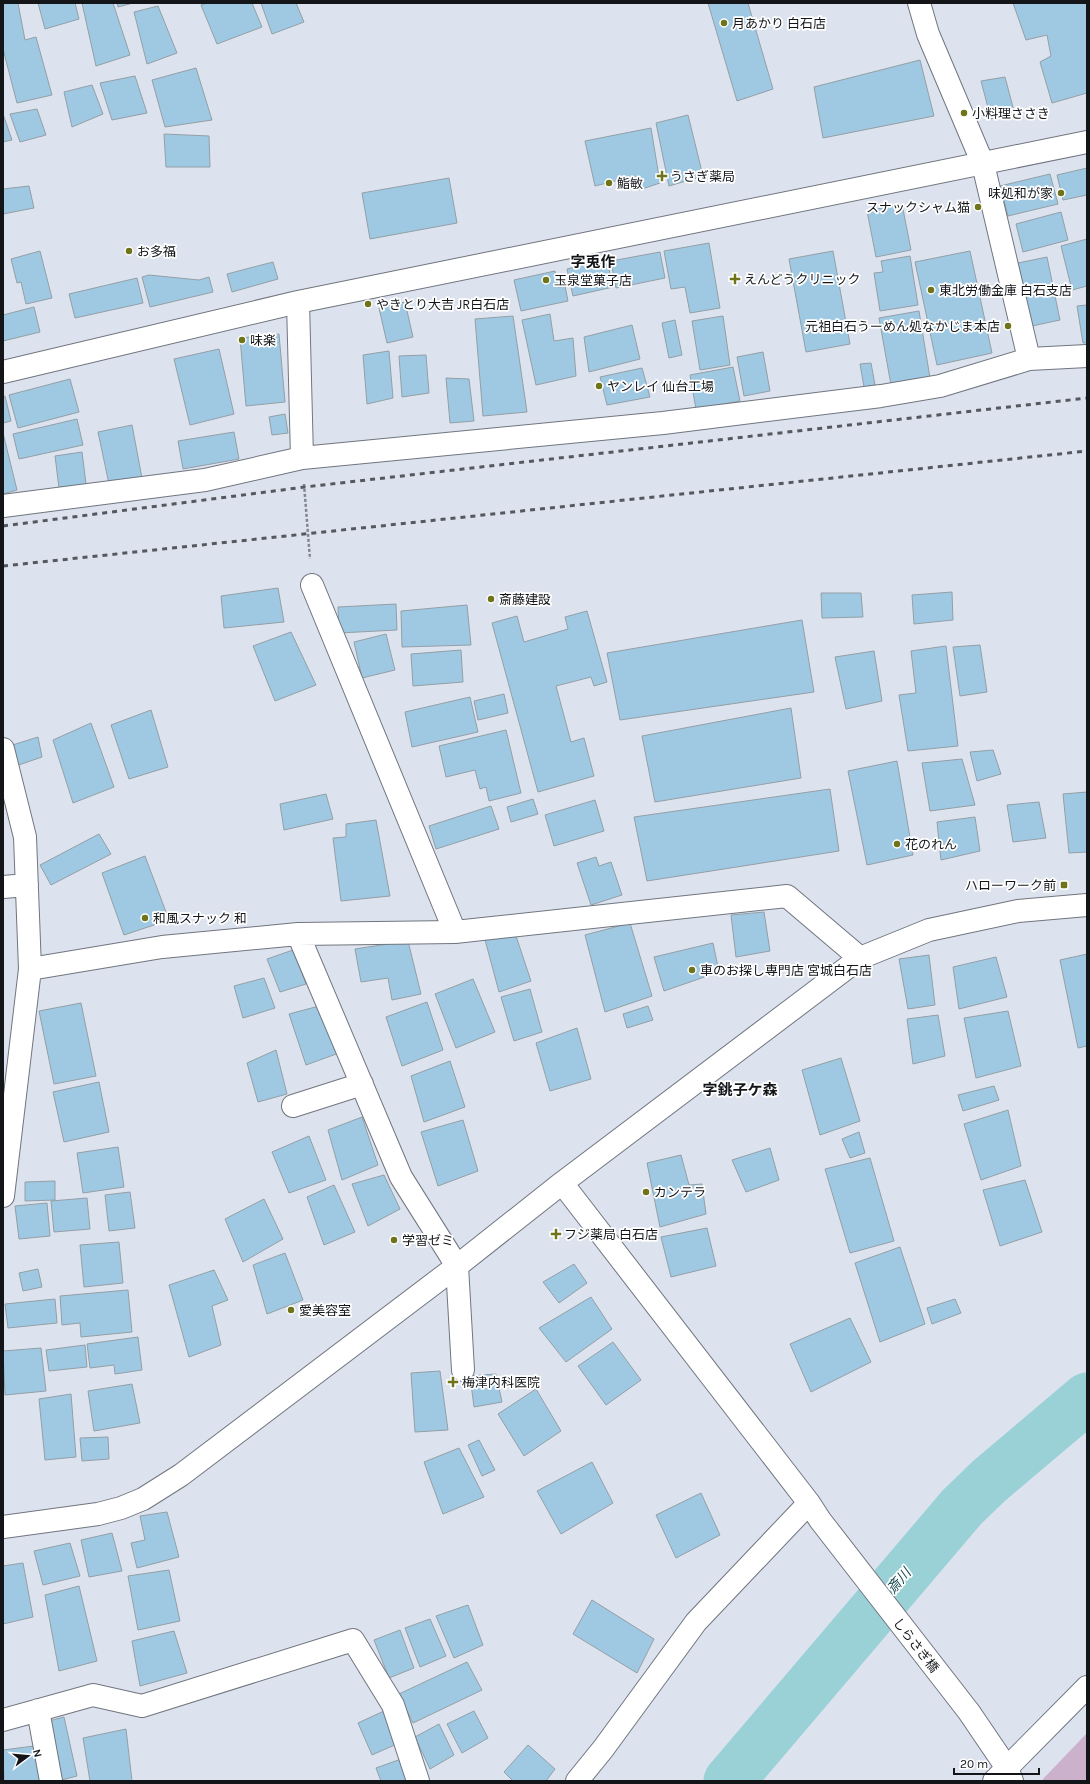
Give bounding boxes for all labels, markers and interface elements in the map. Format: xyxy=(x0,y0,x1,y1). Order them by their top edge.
place label: 月あかり 白石店 xyxy=(732,16,826,31)
marker: 月あかり 白石店 xyxy=(719,18,729,28)
place label: 小料理ささき xyxy=(972,106,1050,121)
marker: 小料理ささき xyxy=(959,108,969,118)
place label: うさぎ薬局 xyxy=(670,169,735,184)
marker: うさぎ薬局 xyxy=(657,171,667,181)
place label: 鮨敏 xyxy=(617,176,643,191)
marker: 鮨敏 xyxy=(604,178,614,188)
place label: 味処和が家 xyxy=(988,186,1053,201)
marker: 味処和が家 xyxy=(1056,188,1066,198)
place label: スナックシャム猫 xyxy=(866,200,970,215)
marker: スナックシャム猫 xyxy=(973,202,983,212)
place label: お多福 xyxy=(137,244,176,259)
marker: お多福 xyxy=(124,246,134,256)
district label: 字兎作 xyxy=(570,253,616,271)
place label: えんどうクリニック xyxy=(744,272,861,287)
place label: 玉泉堂菓子店 xyxy=(554,273,632,288)
marker: えんどうクリニック xyxy=(729,273,741,285)
marker: 玉泉堂菓子店 xyxy=(541,275,551,285)
place label: 東北労働金庫 白石支店 xyxy=(939,283,1072,298)
marker: 東北労働金庫 白石支店 xyxy=(926,285,936,295)
place label: やきとり大吉 JR白石店 xyxy=(376,297,509,312)
marker: やきとり大吉 JR白石店 xyxy=(363,299,373,309)
place label: 元祖白石うーめん処なかじま本店 xyxy=(805,319,1000,334)
marker: 元祖白石うーめん処なかじま本店 xyxy=(1003,321,1013,331)
place label: 味楽 xyxy=(250,333,276,348)
marker: 味楽 xyxy=(237,335,247,345)
place label: ヤンレイ 仙台工場 xyxy=(607,379,714,394)
marker: ヤンレイ 仙台工場 xyxy=(594,381,604,391)
place label: 斎藤建設 xyxy=(499,592,551,607)
marker: 斎藤建設 xyxy=(486,594,496,604)
place label: 花のれん xyxy=(905,837,957,852)
marker: 花のれん xyxy=(892,839,902,849)
place label: ハローワーク前 xyxy=(965,878,1056,893)
marker: ハローワーク前 xyxy=(1059,880,1069,890)
place label: 和風スナック 和 xyxy=(153,911,247,926)
marker: 和風スナック 和 xyxy=(140,913,150,923)
place label: 車のお探し専門店 宮城白石店 xyxy=(700,963,872,978)
marker: 車のお探し専門店 宮城白石店 xyxy=(687,965,697,975)
district label: 字銚子ケ森 xyxy=(702,1081,778,1099)
place label: カンテラ xyxy=(654,1185,706,1200)
marker: カンテラ xyxy=(641,1187,651,1197)
place label: フジ薬局 白石店 xyxy=(564,1227,658,1242)
marker: フジ薬局 白石店 xyxy=(551,1229,561,1239)
place label: 学習ゼミ xyxy=(402,1233,454,1248)
marker: 学習ゼミ xyxy=(389,1235,399,1245)
place label: 愛美容室 xyxy=(299,1303,351,1318)
marker: 愛美容室 xyxy=(286,1305,296,1315)
place label: 梅津内科医院 xyxy=(462,1375,540,1390)
marker: 梅津内科医院 xyxy=(447,1376,459,1388)
water label: 斎川 xyxy=(883,1563,916,1597)
street label: しらさぎ橋 xyxy=(890,1615,942,1675)
north arrow xyxy=(8,1736,48,1776)
text: N xyxy=(30,1748,44,1759)
scale bar xyxy=(954,1750,1039,1776)
text: 20 m xyxy=(960,1757,988,1771)

